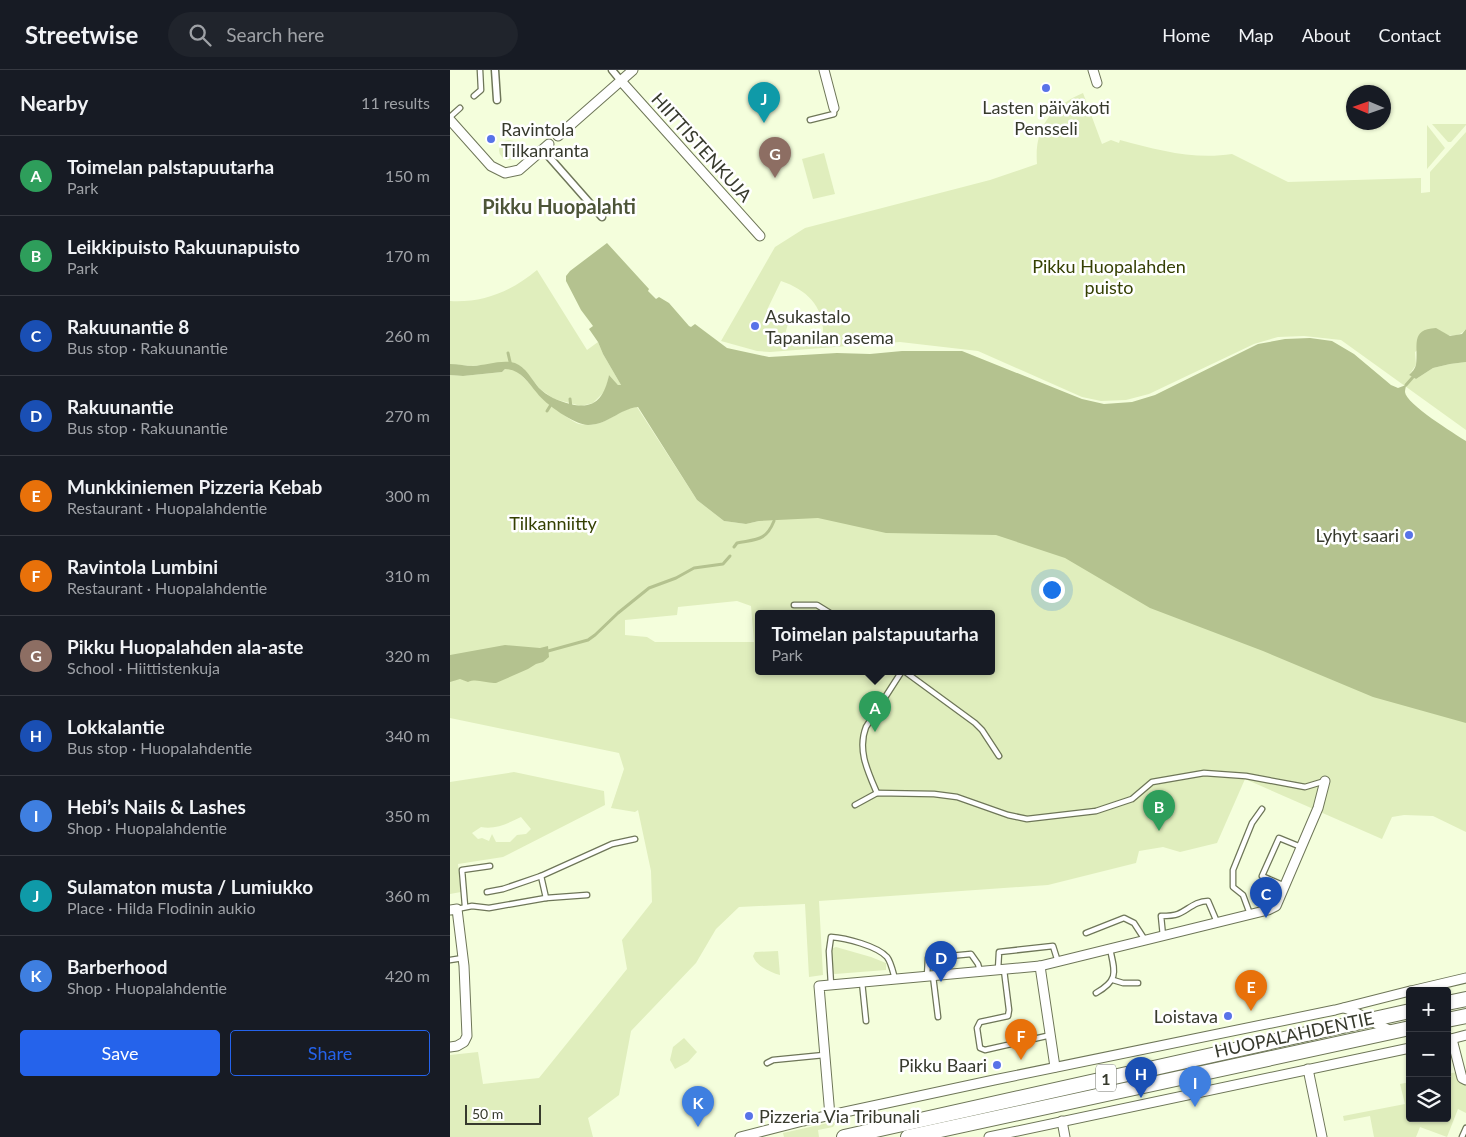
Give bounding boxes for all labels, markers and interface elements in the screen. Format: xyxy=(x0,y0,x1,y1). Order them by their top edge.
search box xyxy=(168,12,518,57)
text: Streetwise xyxy=(25,20,138,49)
icon: search xyxy=(186,21,214,49)
text: Search here xyxy=(226,23,324,46)
text: Home xyxy=(1162,24,1210,46)
text: Map xyxy=(1238,24,1274,46)
text: About xyxy=(1302,24,1351,46)
text: Contact xyxy=(1379,24,1441,46)
pin: J xyxy=(748,82,780,123)
marker: Lasten päiväkoti Pensseli xyxy=(1040,82,1052,94)
north arrow xyxy=(1346,85,1391,130)
street label: HIITTISTENKUJA xyxy=(647,88,757,207)
text: Nearby xyxy=(20,90,88,115)
text: 11 results xyxy=(361,93,430,112)
place label: Lasten päiväkoti Pensseli xyxy=(982,96,1110,139)
place label: Ravintola Tilkanranta xyxy=(501,118,589,161)
marker: Ravintola Tilkanranta xyxy=(485,133,497,145)
pin: G xyxy=(759,137,791,178)
text: Toimelan palstapuutarha xyxy=(67,155,274,178)
text: A xyxy=(30,166,42,185)
text: 150 m xyxy=(385,166,430,185)
text: Park xyxy=(67,178,98,197)
district label: Pikku Huopalahti xyxy=(482,194,636,218)
text: Leikkipuisto Rakuunapuisto xyxy=(67,235,300,258)
text: B xyxy=(31,246,41,265)
text: 170 m xyxy=(385,246,430,265)
park label: Pikku Huopalahden puisto xyxy=(1032,255,1186,298)
text: Park xyxy=(67,258,98,277)
place label: Asukastalo Tapanilan asema xyxy=(765,305,894,348)
text: Rakuunantie 8 xyxy=(67,315,189,338)
marker: Asukastalo Tapanilan asema xyxy=(749,320,761,332)
text: C xyxy=(31,326,41,345)
text: 260 m xyxy=(385,326,430,345)
text: Bus stop · Rakuunantie xyxy=(67,338,228,357)
text: Rakuunantie xyxy=(67,395,174,418)
text: D xyxy=(30,406,42,425)
text: 270 m xyxy=(385,406,430,425)
text: Bus stop · Rakuunantie xyxy=(67,418,228,437)
text: Munkkiniemen Pizzeria Kebab xyxy=(67,475,322,498)
text: E xyxy=(31,486,41,505)
text: 300 m xyxy=(385,486,430,505)
text: Restaurant · Huopalahdentie xyxy=(67,498,267,517)
park label: Tilkanniitty xyxy=(509,512,597,534)
place label: Lyhyt saari xyxy=(1315,524,1399,546)
marker: Lyhyt saari xyxy=(1403,529,1415,541)
text: Ravintola Lumbini xyxy=(67,555,218,578)
text: F xyxy=(31,566,41,585)
text: 310 m xyxy=(385,566,430,585)
your location xyxy=(1039,577,1065,603)
text: Restaurant · Huopalahdentie xyxy=(67,578,267,597)
popup xyxy=(755,610,995,675)
text: Toimelan palstapuutarha xyxy=(771,622,979,645)
text: Pikku Huopalahden ala-aste xyxy=(67,635,303,658)
text: Park xyxy=(771,645,803,664)
text: G xyxy=(30,646,42,665)
text: 320 m xyxy=(385,646,430,665)
text: School · Hiittistenkuja xyxy=(67,658,220,677)
pin: A xyxy=(859,691,891,732)
text: Lokkalantie xyxy=(67,715,165,738)
text: H xyxy=(30,726,42,745)
text: 340 m xyxy=(385,726,430,745)
text: Bus stop · Huopalahdentie xyxy=(67,738,252,757)
pin: B xyxy=(1143,790,1175,831)
text: Hebi’s Nails & Lashes xyxy=(67,795,246,818)
text: I xyxy=(34,806,38,825)
text: 350 m xyxy=(385,806,430,825)
text: Shop · Huopalahdentie xyxy=(67,818,227,837)
text: Sulamaton musta / Lumiukko xyxy=(67,875,313,898)
pin: C xyxy=(1250,877,1282,918)
text: J xyxy=(33,886,39,905)
text: 360 m xyxy=(385,886,430,905)
text: Place · Hilda Flodinin aukio xyxy=(67,898,256,917)
pin: D xyxy=(925,941,957,982)
text: Barberhood xyxy=(67,955,167,978)
text: K xyxy=(31,966,41,985)
text: 420 m xyxy=(385,966,430,985)
pin: E xyxy=(1235,970,1267,1011)
text: Shop · Huopalahdentie xyxy=(67,978,227,997)
map controls xyxy=(1406,987,1451,1122)
button: + xyxy=(1406,987,1451,1032)
place label: Loistava xyxy=(1154,1005,1218,1027)
street label: HUOPALAHDENTIE xyxy=(1212,1006,1376,1062)
marker: Loistava xyxy=(1222,1010,1234,1022)
pin: F xyxy=(1005,1019,1037,1060)
button: Save xyxy=(20,1030,220,1076)
button: Share xyxy=(230,1030,430,1076)
button: − xyxy=(1406,1032,1451,1077)
place label: Pikku Baari xyxy=(899,1054,987,1076)
pin: H xyxy=(1125,1057,1157,1098)
marker: Pikku Baari xyxy=(991,1059,1003,1071)
road number: 1 xyxy=(1096,1064,1116,1091)
pin: I xyxy=(1179,1066,1211,1107)
button: layers xyxy=(1406,1077,1451,1122)
pin: K xyxy=(682,1086,714,1127)
scale bar xyxy=(465,1102,541,1125)
text: 50 m xyxy=(472,1105,503,1122)
place label: Pizzeria Via Tribunali xyxy=(759,1105,920,1127)
marker: Pizzeria Via Tribunali xyxy=(743,1110,755,1122)

